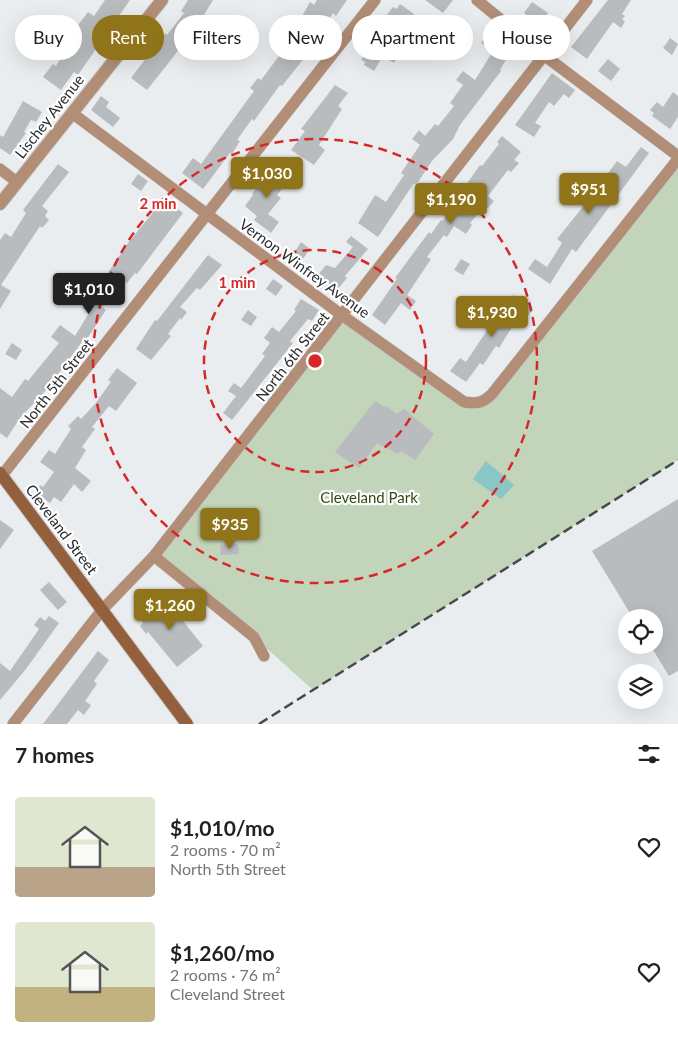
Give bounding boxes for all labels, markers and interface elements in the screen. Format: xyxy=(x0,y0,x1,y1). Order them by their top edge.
chip: Buy xyxy=(15,15,82,60)
chip: Rent xyxy=(92,15,164,60)
chip: Filters xyxy=(174,15,259,60)
chip: New xyxy=(269,15,342,60)
chip: Apartment xyxy=(352,15,473,60)
chip: House xyxy=(483,15,570,60)
street label: Lischey Avenue xyxy=(11,70,87,162)
pin: $1,030 xyxy=(226,156,308,199)
text: $1,030 xyxy=(242,163,292,182)
pin: $951 xyxy=(559,172,619,215)
text: $951 xyxy=(570,179,608,198)
pin: $1,190 xyxy=(410,182,492,225)
text: $1,190 xyxy=(426,189,476,208)
text: 2 min xyxy=(139,194,177,212)
street label: Vernon Winfrey Avenue xyxy=(236,215,374,322)
pin: $1,010 xyxy=(48,272,130,315)
text: 1 min xyxy=(218,273,256,291)
text: $1,010 xyxy=(64,279,114,298)
pin: $1,930 xyxy=(451,296,533,338)
text: $1,930 xyxy=(467,302,517,321)
street label: North 6th Street xyxy=(251,307,333,404)
street label: North 5th Street xyxy=(15,334,97,431)
centre of rings xyxy=(306,352,324,370)
street label: Cleveland Street xyxy=(22,481,102,578)
park label: Cleveland Park xyxy=(320,488,418,506)
pin: $935 xyxy=(200,508,260,550)
text: $935 xyxy=(211,514,249,533)
pin: $1,260 xyxy=(129,588,211,631)
text: $1,260 xyxy=(145,595,195,614)
map controls xyxy=(618,609,663,709)
button: locate xyxy=(618,609,663,654)
button: layers xyxy=(618,664,663,709)
icon: filters xyxy=(635,740,663,768)
text: 7 homes xyxy=(15,742,94,767)
text: $1,010/mo xyxy=(170,815,275,840)
icon: home xyxy=(55,817,115,877)
icon: heart xyxy=(635,833,663,861)
text: 2 rooms · 70 m² xyxy=(170,840,281,859)
text: North 5th Street xyxy=(170,859,286,878)
text: $1,260/mo xyxy=(170,940,275,965)
icon: home xyxy=(55,942,115,1002)
icon: heart xyxy=(635,958,663,986)
text: 2 rooms · 76 m² xyxy=(170,965,281,984)
text: Cleveland Street xyxy=(170,984,285,1003)

